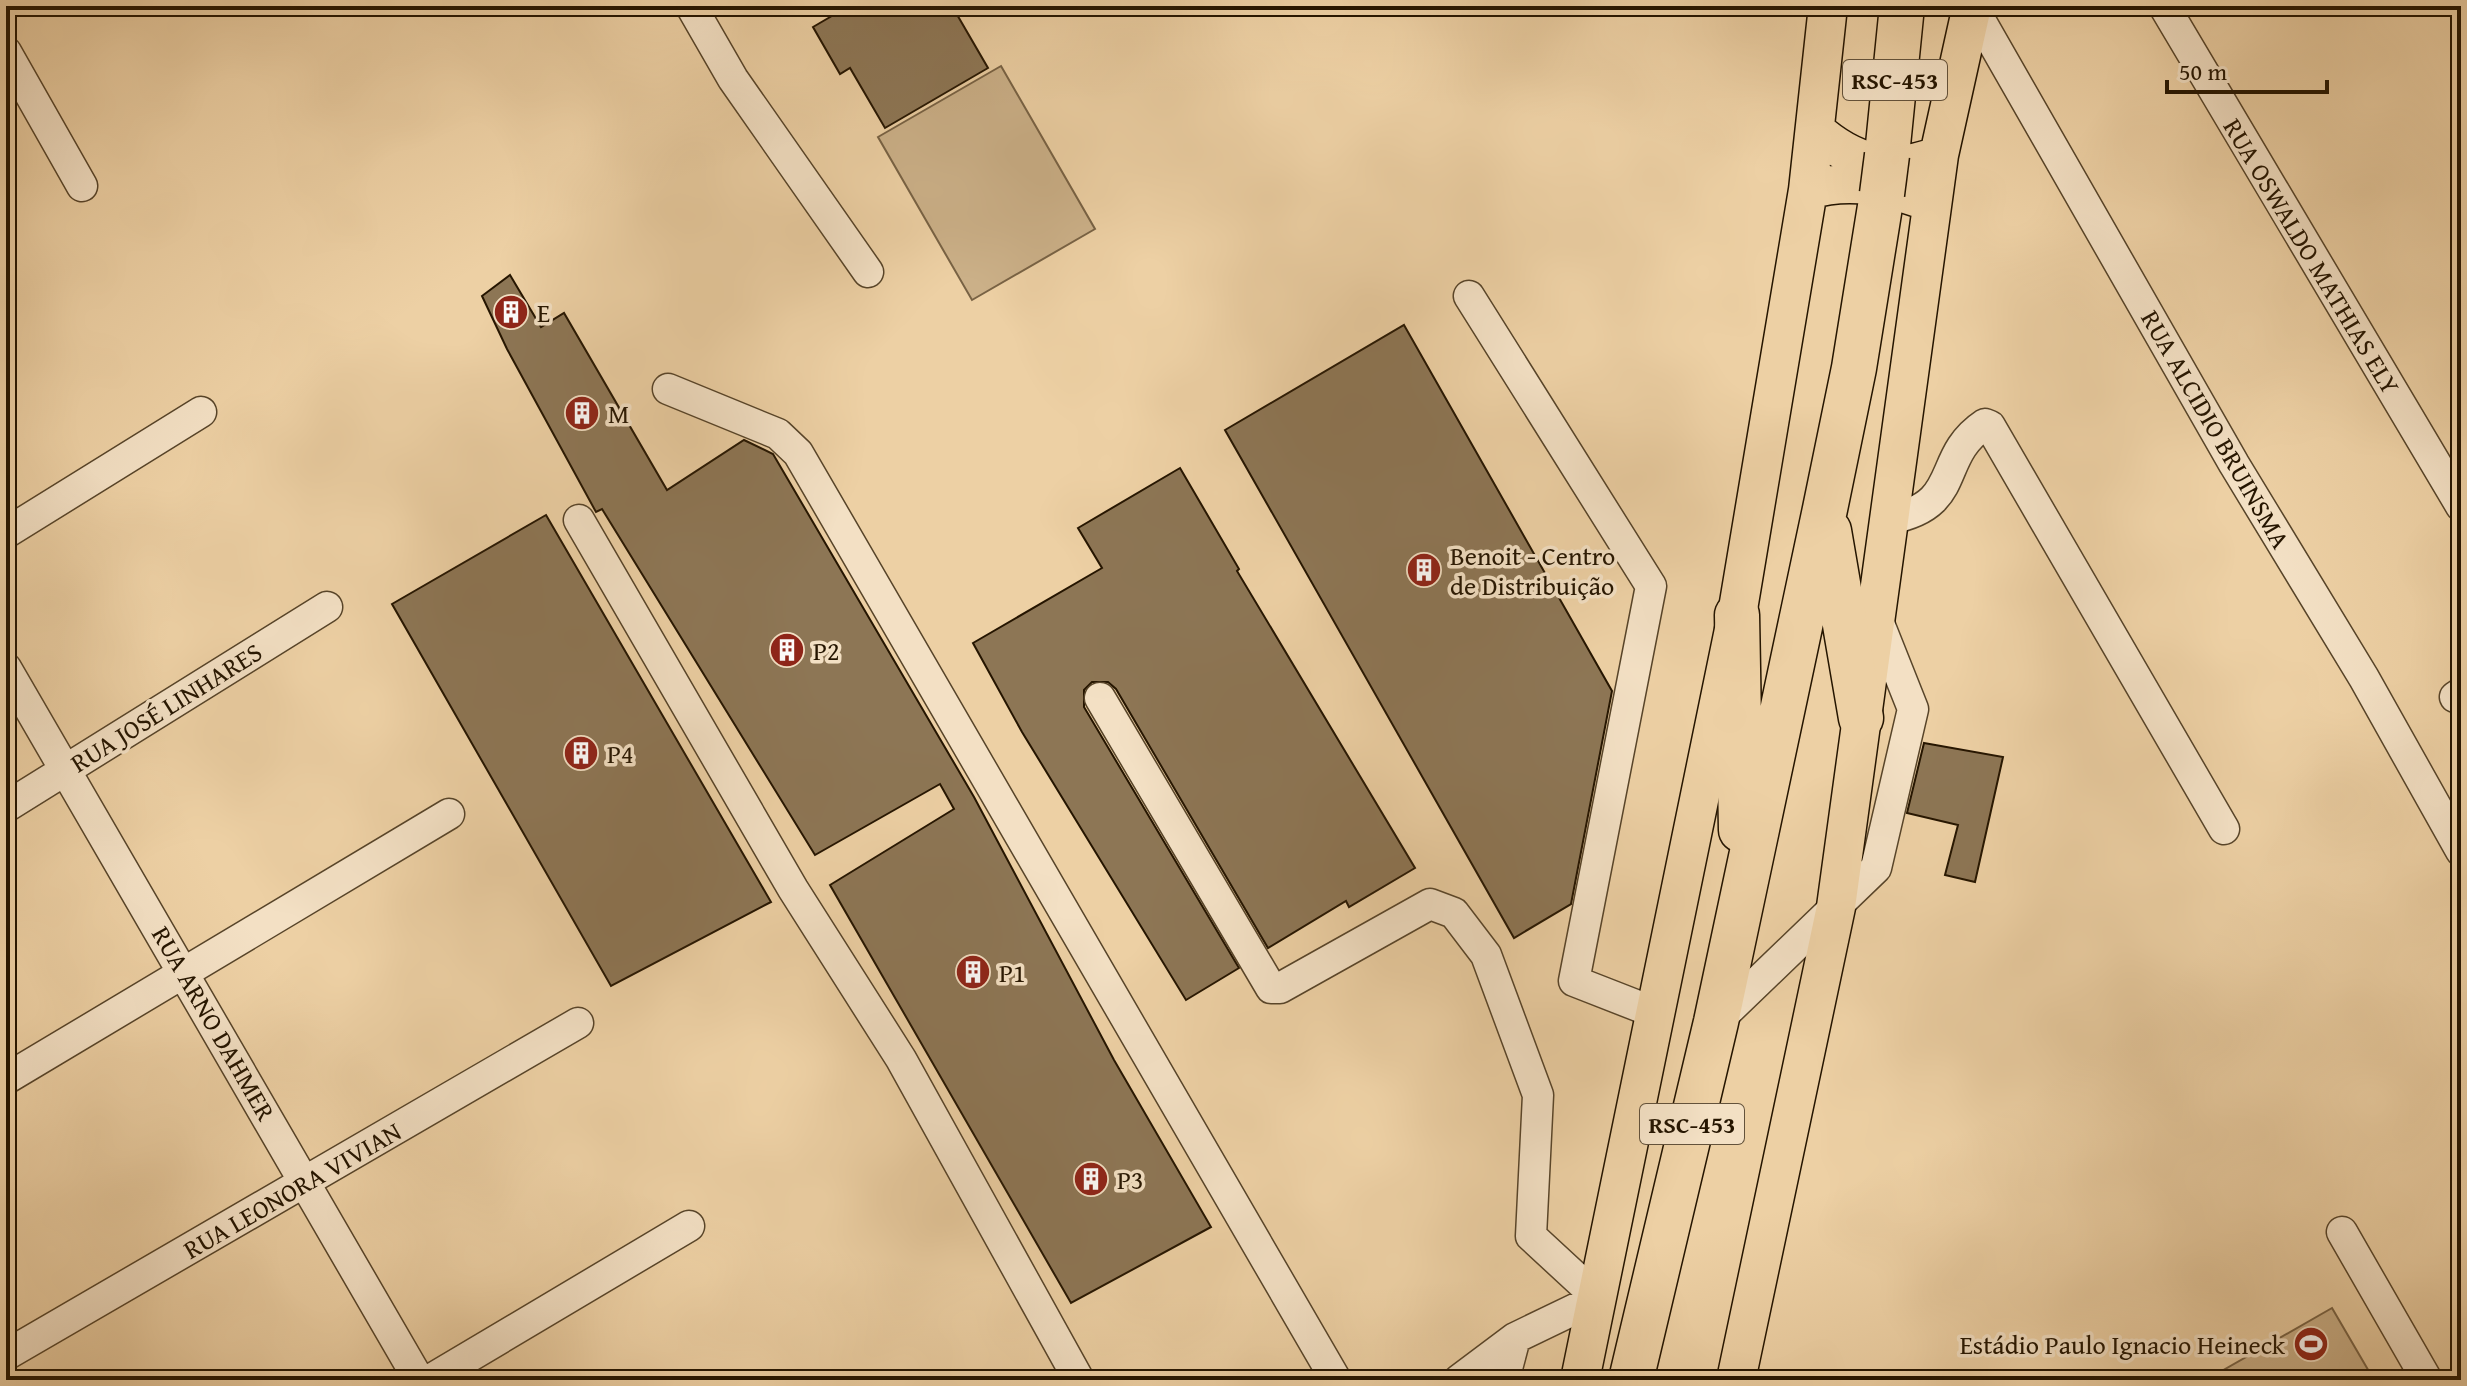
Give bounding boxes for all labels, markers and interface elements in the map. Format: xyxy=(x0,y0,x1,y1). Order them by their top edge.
scale bar xyxy=(2167,44,2327,94)
text: 50 m xyxy=(2179,54,2227,89)
road number: RSC-453 xyxy=(1843,60,1947,100)
street label: RUA OSWALDO MATHIAS ELY xyxy=(2214,110,2410,402)
building icon: E xyxy=(492,293,530,331)
place label: E xyxy=(537,293,550,332)
street label: RUA ALCIDIO BRUINSMA xyxy=(2132,302,2300,556)
building icon: M xyxy=(563,394,601,432)
place label: M xyxy=(608,394,629,433)
place label: Benoit - Centro de Distribuição xyxy=(1450,536,1615,605)
building icon: Benoit - Centro de Distribuição xyxy=(1405,551,1443,589)
building icon: P2 xyxy=(768,631,806,669)
place label: P2 xyxy=(813,631,840,670)
street label: RUA JOSÉ LINHARES xyxy=(63,632,269,782)
building icon: P4 xyxy=(562,734,600,772)
place label: P4 xyxy=(607,734,634,773)
street label: RUA ARNO DAHMER xyxy=(142,918,286,1128)
building icon: P1 xyxy=(954,953,992,991)
place label: P1 xyxy=(999,953,1026,992)
road number: RSC-453 xyxy=(1640,1104,1744,1144)
street label: RUA LEONORA VIVIAN xyxy=(176,1112,408,1268)
building icon: P3 xyxy=(1072,1160,1110,1198)
place label: P3 xyxy=(1117,1160,1144,1199)
place label: Estádio Paulo Ignacio Heineck xyxy=(1960,1325,2286,1364)
sports icon: Estádio Paulo Ignacio Heineck xyxy=(2292,1325,2330,1363)

